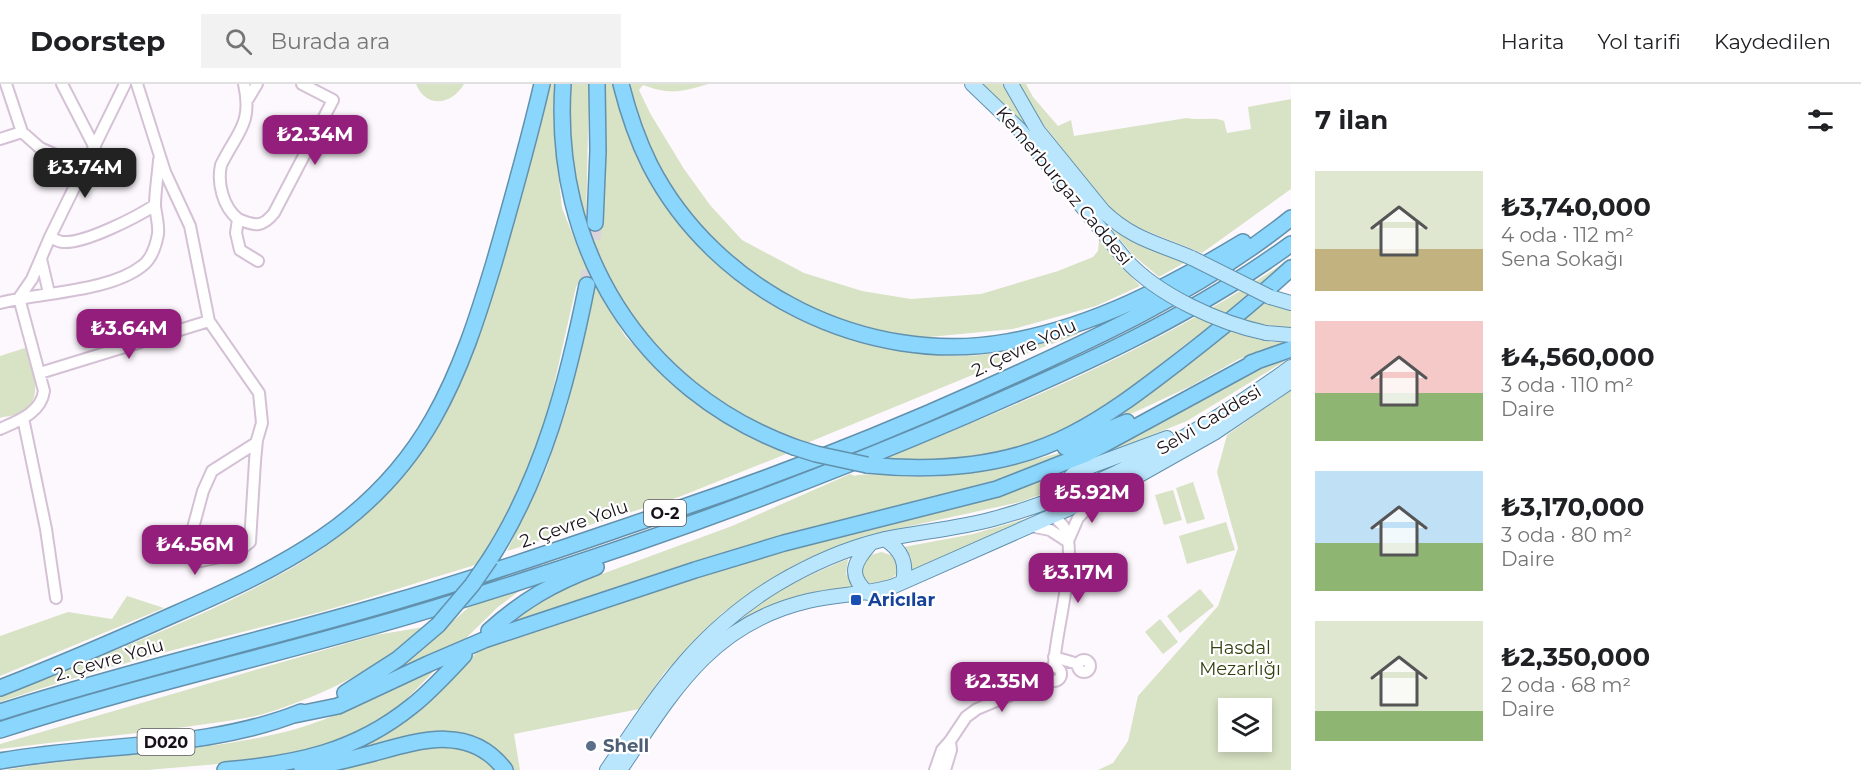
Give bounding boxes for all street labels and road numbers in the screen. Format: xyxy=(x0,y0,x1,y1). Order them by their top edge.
street label: Kemerburgaz Caddesi xyxy=(991,102,1137,270)
street label: 2. Çevre Yolu xyxy=(968,314,1080,382)
street label: Selvi Caddesi xyxy=(1153,380,1265,460)
street label: 2. Çevre Yolu xyxy=(517,495,631,553)
road number: O-2 xyxy=(644,500,686,526)
street label: 2. Çevre Yolu xyxy=(52,634,166,686)
road number: D020 xyxy=(138,729,195,755)

